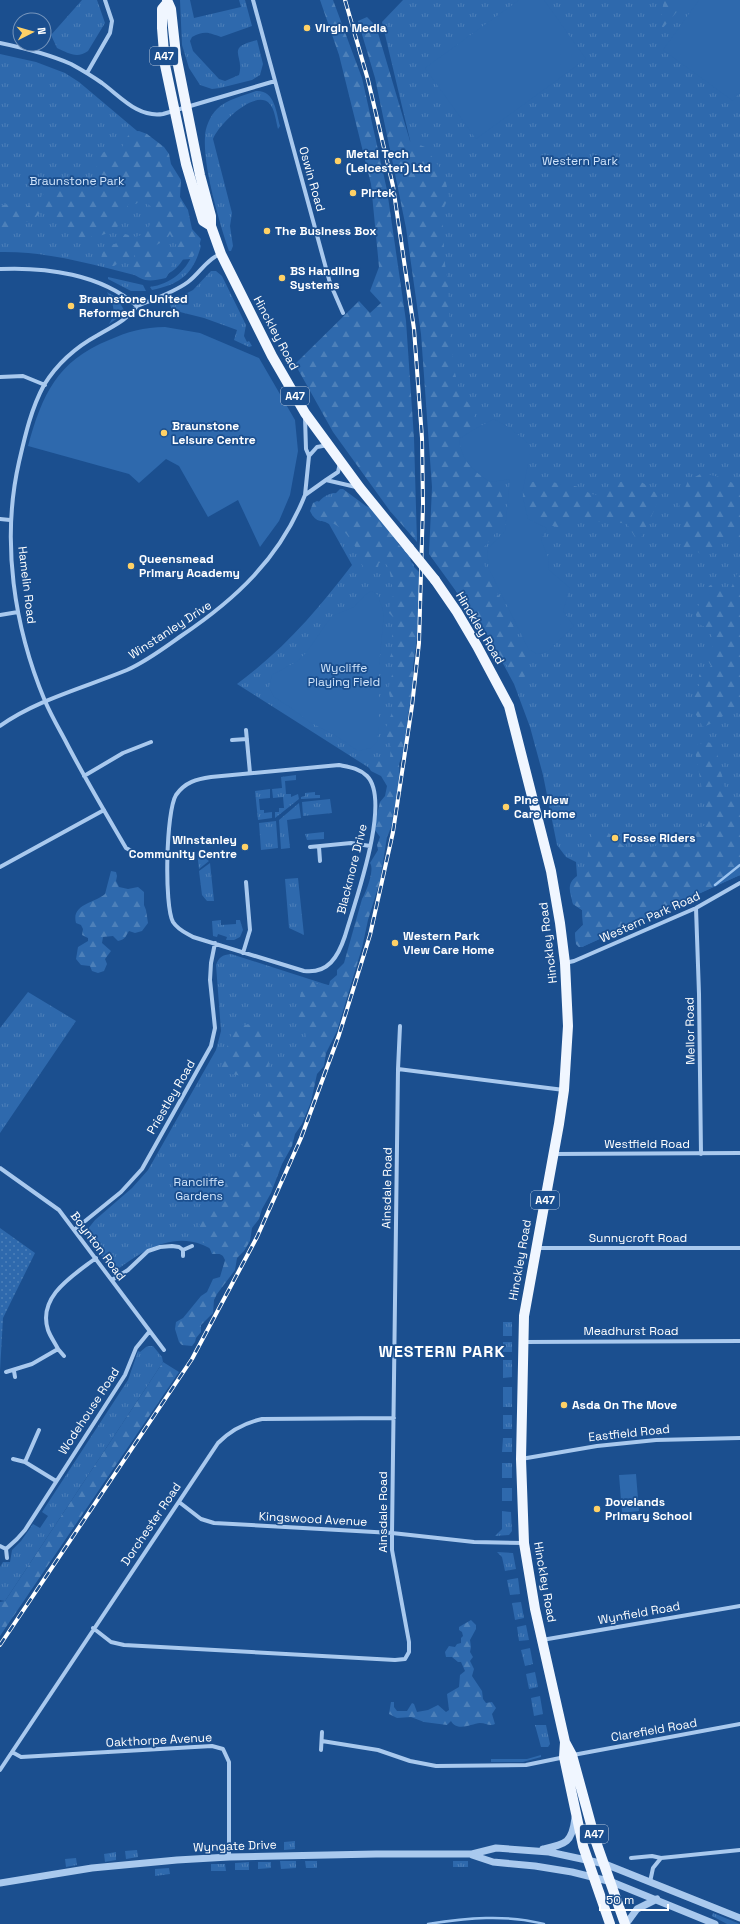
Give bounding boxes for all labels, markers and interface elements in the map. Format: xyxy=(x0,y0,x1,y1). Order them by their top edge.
north arrow xyxy=(12,12,52,52)
place label: Virgin Media xyxy=(315,20,387,36)
marker: Virgin Media xyxy=(302,23,312,33)
text: N xyxy=(35,27,49,35)
road number: A47 xyxy=(150,47,178,65)
street label: Oswin Road xyxy=(295,145,329,213)
place label: Metal Tech (Leicester) Ltd xyxy=(346,146,431,176)
park label: Western Park xyxy=(542,153,619,169)
marker: Metal Tech (Leicester) Ltd xyxy=(333,156,343,166)
park label: Braunstone Park xyxy=(29,173,125,189)
place label: Pirtek xyxy=(361,185,395,201)
marker: Pirtek xyxy=(348,188,358,198)
place label: The Business Box xyxy=(275,223,376,239)
marker: The Business Box xyxy=(262,226,272,236)
place label: BS Handling Systems xyxy=(290,263,360,293)
marker: BS Handling Systems xyxy=(277,273,287,283)
place label: Braunstone United Reformed Church xyxy=(79,291,188,321)
street label: Hinckley Road xyxy=(250,293,302,373)
marker: Braunstone United Reformed Church xyxy=(66,301,76,311)
road number: A47 xyxy=(281,387,309,405)
place label: Braunstone Leisure Centre xyxy=(172,418,256,448)
marker: Braunstone Leisure Centre xyxy=(159,428,169,438)
street label: Hamelin Road xyxy=(14,545,40,625)
place label: Queensmead Primary Academy xyxy=(139,551,240,581)
marker: Queensmead Primary Academy xyxy=(126,561,136,571)
street label: Hinckley Road xyxy=(452,589,508,667)
street label: Winstanley Drive xyxy=(125,597,215,663)
park label: Wycliffe Playing Field xyxy=(308,660,380,690)
place label: Pine View Care Home xyxy=(514,792,576,822)
marker: Pine View Care Home xyxy=(501,802,511,812)
street label: Blackmore Drive xyxy=(333,822,371,916)
place label: Fosse Riders xyxy=(623,830,696,846)
place label: Winstanley Community Centre xyxy=(129,832,237,862)
marker: Fosse Riders xyxy=(610,833,620,843)
marker: Winstanley Community Centre xyxy=(240,842,250,852)
street label: Western Park Road xyxy=(597,888,703,946)
street label: Hinckley Road xyxy=(535,901,561,985)
place label: Western Park View Care Home xyxy=(403,928,495,958)
marker: Western Park View Care Home xyxy=(390,938,400,948)
street label: Mellor Road xyxy=(681,997,699,1065)
street label: Priestley Road xyxy=(143,1057,199,1137)
street label: Westfield Road xyxy=(604,1136,690,1152)
street label: Ainsdale Road xyxy=(378,1147,396,1229)
park label: Rancliffe Gardens xyxy=(174,1174,224,1204)
road number: A47 xyxy=(531,1191,559,1209)
street label: Boynton Road xyxy=(67,1208,129,1284)
street label: Hinckley Road xyxy=(505,1218,535,1302)
street label: Sunnycroft Road xyxy=(589,1230,687,1246)
street label: Meadhurst Road xyxy=(583,1323,679,1339)
district label: WESTERN PARK xyxy=(379,1341,505,1362)
street label: Wodehouse Road xyxy=(55,1364,123,1458)
place label: Asda On The Move xyxy=(572,1397,677,1413)
marker: Asda On The Move xyxy=(559,1400,569,1410)
street label: Eastfield Road xyxy=(587,1421,671,1445)
street label: Ainsdale Road xyxy=(375,1471,391,1553)
street label: Dorchester Road xyxy=(117,1479,185,1569)
place label: Dovelands Primary School xyxy=(605,1494,692,1524)
marker: Dovelands Primary School xyxy=(592,1504,602,1514)
street label: Kingswood Avenue xyxy=(258,1508,368,1530)
street label: Hinckley Road xyxy=(530,1540,560,1624)
street label: Wynfield Road xyxy=(597,1598,681,1628)
street label: Clarefield Road xyxy=(610,1715,698,1745)
street label: Oakthorpe Avenue xyxy=(105,1729,213,1751)
road number: A47 xyxy=(580,1825,608,1843)
street label: Wyngate Drive xyxy=(193,1837,277,1855)
scale bar xyxy=(600,1886,668,1912)
text: 50 m xyxy=(606,1892,634,1908)

